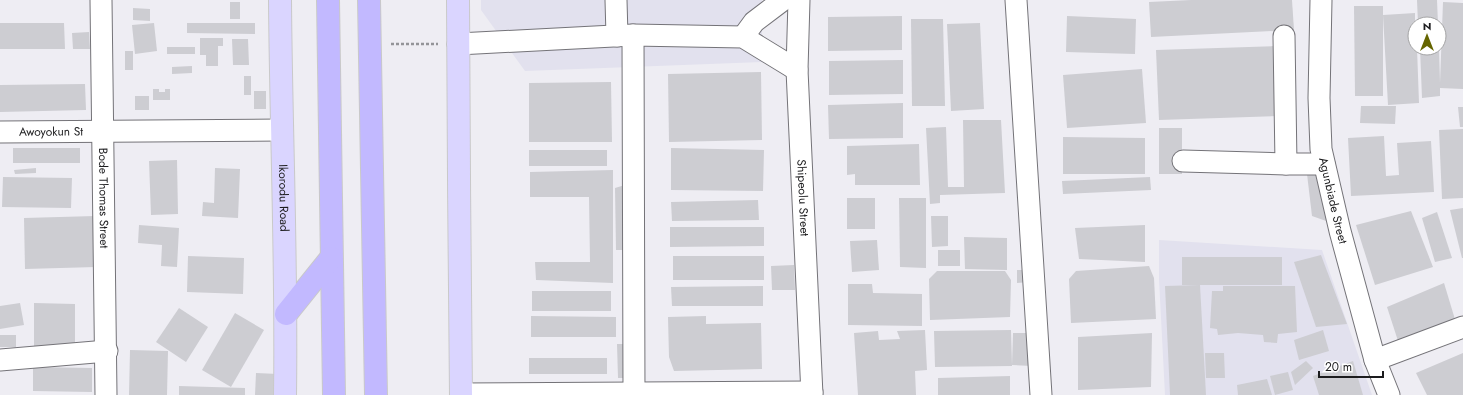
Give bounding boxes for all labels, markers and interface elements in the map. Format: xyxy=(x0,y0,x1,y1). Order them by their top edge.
north arrow xyxy=(1407,16,1447,56)
text: N xyxy=(1423,18,1431,34)
street label: Awoyokun St xyxy=(19,122,83,141)
street label: Bode Thomas Street xyxy=(94,148,113,249)
street label: Agunbiade Street xyxy=(1314,155,1352,246)
street label: Shipeolu Street xyxy=(792,159,814,237)
street label: Ikorodu Road xyxy=(274,164,293,232)
scale bar xyxy=(1319,353,1383,379)
text: 20 m xyxy=(1325,358,1352,376)

